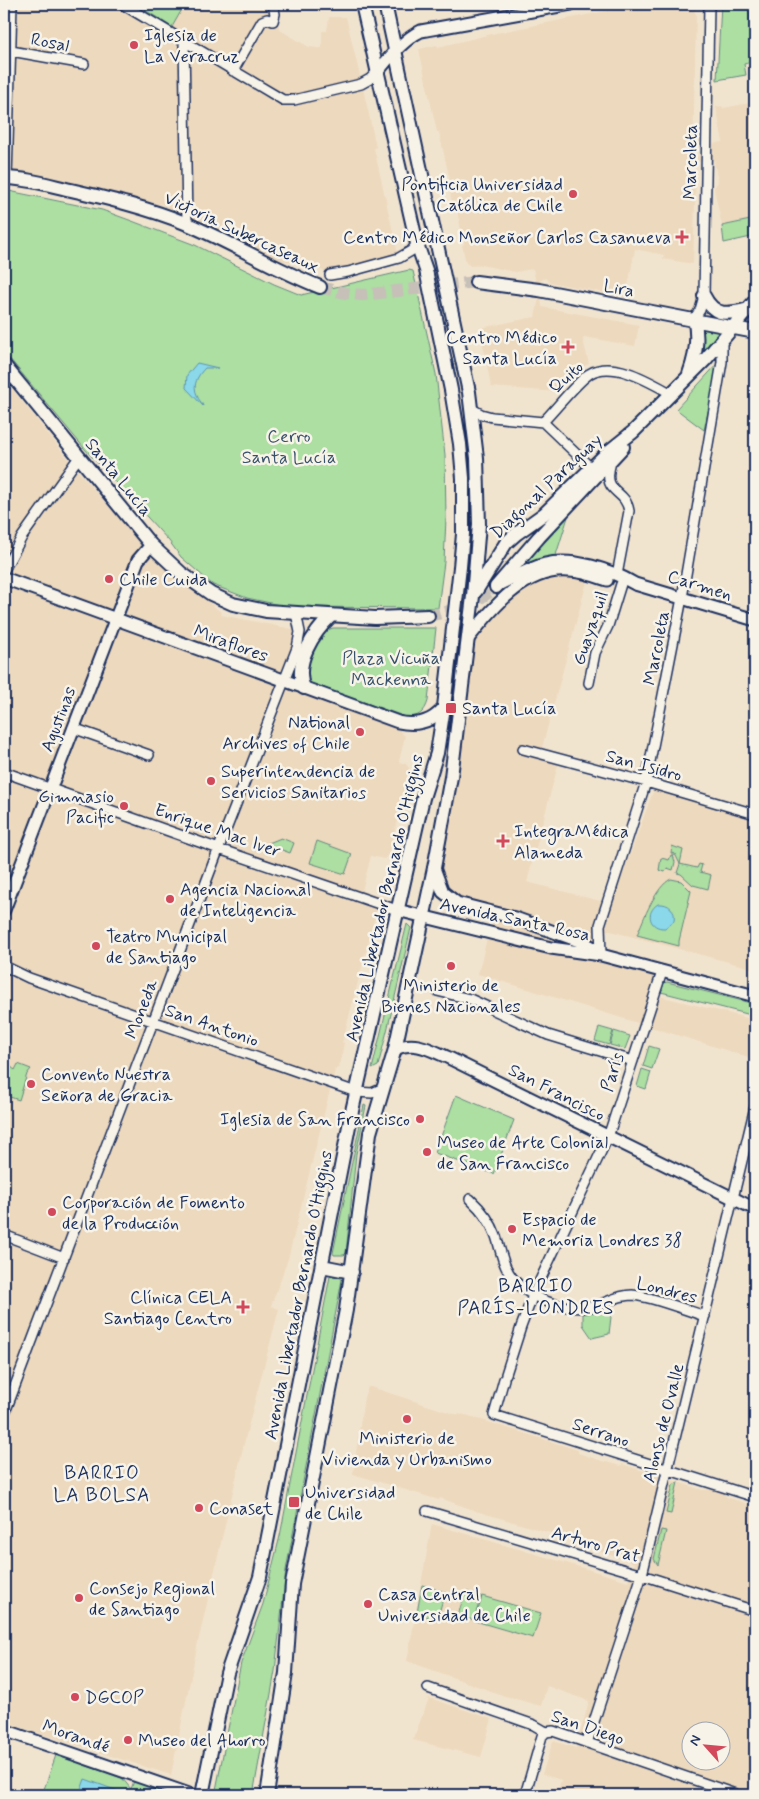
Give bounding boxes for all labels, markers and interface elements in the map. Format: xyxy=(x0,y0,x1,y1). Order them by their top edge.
place label: Iglesia de La Veracruz xyxy=(144,24,240,69)
street label: Rosal xyxy=(29,28,71,58)
marker: Iglesia de La Veracruz xyxy=(128,39,140,51)
street label: Marcoleta xyxy=(678,124,704,200)
place label: Pontificia Universidad Católica de Chile xyxy=(402,173,563,218)
street label: Victoria Subercaseaux xyxy=(160,186,323,279)
marker: Pontificia Universidad Católica de Chile xyxy=(567,188,579,200)
place label: Centro Médico Monseñor Carlos Casanueva xyxy=(343,226,671,250)
marker: Centro Médico Monseñor Carlos Casanueva xyxy=(675,230,689,244)
street label: Lira xyxy=(601,274,636,304)
place label: Centro Médico Santa Lucía xyxy=(446,326,557,371)
marker: Centro Médico Santa Lucía xyxy=(561,340,575,354)
street label: Quito xyxy=(544,356,589,400)
park label: Cerro Santa Lucía xyxy=(242,425,336,470)
street label: Diagonal Paraguay xyxy=(486,429,609,546)
street label: Santa Lucía xyxy=(79,433,157,522)
street label: Carmen xyxy=(665,565,735,607)
place label: Chile Cuida xyxy=(119,568,208,592)
marker: Chile Cuida xyxy=(103,573,115,585)
street label: Guayaquil xyxy=(567,588,615,669)
street label: Marcoleta xyxy=(638,609,676,687)
street label: Miraflores xyxy=(190,619,271,669)
park label: Plaza Vicuña Mackenna xyxy=(342,647,440,692)
street label: Agustinas xyxy=(35,683,82,756)
place label: Santa Lucía xyxy=(462,697,556,721)
marker: Santa Lucía xyxy=(444,701,458,715)
place label: National Archives of Chile xyxy=(222,711,350,756)
marker: National Archives of Chile xyxy=(354,726,366,738)
street label: San Isidro xyxy=(603,744,685,788)
street label: Avenida Libertador Bernardo O'Higgins xyxy=(340,752,432,1045)
place label: Superintendencia de Servicios Sanitarios xyxy=(221,760,375,805)
marker: Superintendencia de Servicios Sanitarios xyxy=(205,775,217,787)
place label: Gimnasio Pacific xyxy=(38,785,114,830)
street label: Enrique Mac Iver xyxy=(151,798,284,864)
marker: Gimnasio Pacific xyxy=(118,800,130,812)
place label: IntegraMédica Alameda xyxy=(514,820,629,865)
marker: IntegraMédica Alameda xyxy=(496,834,510,848)
place label: Agencia Nacional de Inteligencia xyxy=(180,878,311,923)
street label: Avenida Santa Rosa xyxy=(438,892,592,948)
marker: Agencia Nacional de Inteligencia xyxy=(164,893,176,905)
place label: Teatro Municipal de Santiago xyxy=(106,925,227,970)
marker: Teatro Municipal de Santiago xyxy=(90,940,102,952)
marker: Ministerio de Bienes Nacionales xyxy=(445,960,457,972)
place label: Ministerio de Bienes Nacionales xyxy=(381,974,521,1019)
street label: Moneda xyxy=(120,976,164,1043)
street label: San Antonio xyxy=(162,999,262,1053)
street label: París xyxy=(595,1050,631,1095)
street label: San Francisco xyxy=(504,1058,609,1128)
place label: Convento Nuestra Señora de Gracia xyxy=(41,1063,173,1108)
marker: Convento Nuestra Señora de Gracia xyxy=(25,1078,37,1090)
place label: Iglesia de San Francisco xyxy=(220,1108,410,1132)
marker: Iglesia de San Francisco xyxy=(414,1113,426,1125)
place label: Museo de Arte Colonial de San Francisco xyxy=(437,1131,608,1176)
marker: Museo de Arte Colonial de San Francisco xyxy=(421,1146,433,1158)
street label: Avenida Libertador Bernardo O'Higgins xyxy=(259,1148,341,1442)
place label: Corporación de Fomento de la Producción xyxy=(62,1191,245,1236)
marker: Corporación de Fomento de la Producción xyxy=(46,1206,58,1218)
place label: Espacio de Memoria Londres 38 xyxy=(522,1208,682,1253)
marker: Espacio de Memoria Londres 38 xyxy=(506,1223,518,1235)
street label: Londres xyxy=(634,1272,700,1310)
district label: BARRIO PARÍS-LONDRES xyxy=(457,1274,615,1321)
place label: Clínica CELA Santiago Centro xyxy=(104,1286,232,1331)
marker: Clínica CELA Santiago Centro xyxy=(236,1300,250,1314)
street label: Alonso de Ovalle xyxy=(638,1361,690,1485)
street label: Serrano xyxy=(569,1412,632,1453)
marker: Ministerio de Vivienda y Urbanismo xyxy=(401,1413,413,1425)
place label: Ministerio de Vivienda y Urbanismo xyxy=(322,1427,492,1472)
district label: BARRIO LA BOLSA xyxy=(54,1461,150,1508)
place label: Universidad de Chile xyxy=(305,1481,395,1526)
marker: Universidad de Chile xyxy=(287,1495,301,1509)
place label: Conaset xyxy=(209,1497,274,1521)
marker: Conaset xyxy=(193,1502,205,1514)
street label: Arturo Prat xyxy=(549,1521,643,1569)
place label: Consejo Regional de Santiago xyxy=(89,1577,215,1622)
place label: Casa Central Universidad de Chile xyxy=(378,1583,531,1628)
marker: Consejo Regional de Santiago xyxy=(73,1592,85,1604)
marker: Casa Central Universidad de Chile xyxy=(362,1598,374,1610)
place label: DGCOP xyxy=(85,1686,144,1710)
marker: DGCOP xyxy=(69,1691,81,1703)
street label: San Diego xyxy=(548,1704,627,1752)
street label: Morandé xyxy=(39,1714,112,1760)
north arrow xyxy=(682,1722,732,1772)
place label: Museo del Ahorro xyxy=(138,1729,266,1753)
text: N xyxy=(685,1732,705,1749)
marker: Museo del Ahorro xyxy=(122,1734,134,1746)

